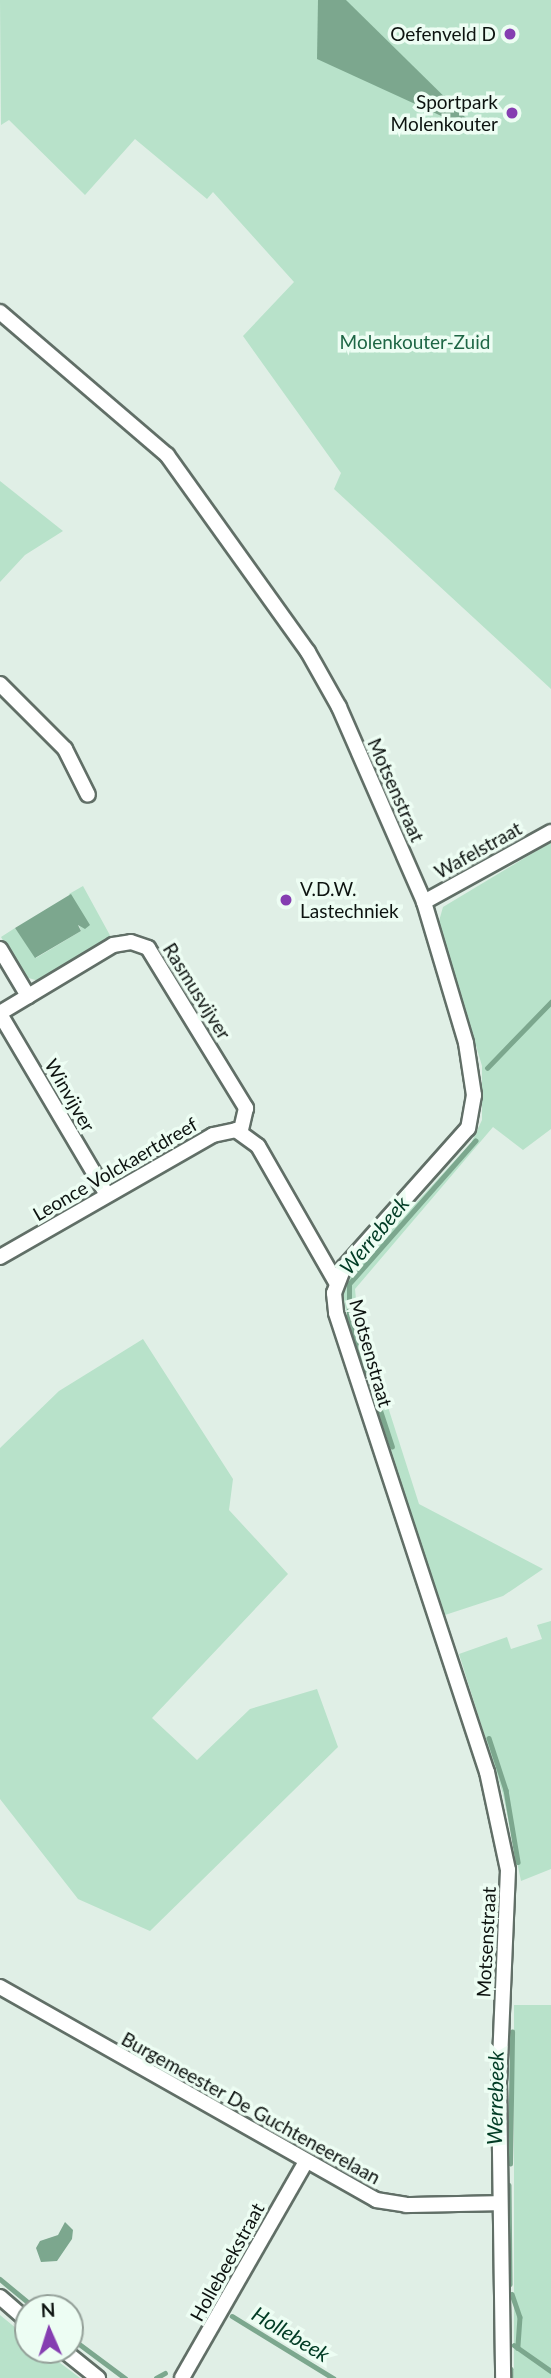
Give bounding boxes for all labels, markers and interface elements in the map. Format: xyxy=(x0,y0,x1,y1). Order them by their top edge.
place label: Oefenveld D xyxy=(390,23,496,45)
marker: Oefenveld D xyxy=(502,26,518,42)
place label: Sportpark Molenkouter xyxy=(391,91,498,135)
marker: Sportpark Molenkouter xyxy=(504,105,520,121)
park label: Molenkouter-Zuid xyxy=(340,331,490,353)
street label: Motsenstraat xyxy=(363,735,429,845)
street label: Wafelstraat xyxy=(430,817,526,883)
place label: V.D.W. Lastechniek xyxy=(300,878,399,922)
marker: V.D.W. Lastechniek xyxy=(278,892,294,908)
street label: Rasmusvijver xyxy=(158,939,236,1043)
street label: Winvijver xyxy=(40,1055,100,1135)
street label: Leonce Volckaertdreef xyxy=(28,1112,202,1226)
water label: Werrebeek xyxy=(334,1191,414,1279)
street label: Motsenstraat xyxy=(345,1297,397,1409)
street label: Motsenstraat xyxy=(472,1886,500,1998)
street label: Burgemeester De Guchteneerelaan xyxy=(117,2027,385,2189)
water label: Werrebeek xyxy=(482,2051,508,2145)
street label: Hollebeekstraat xyxy=(185,2199,269,2325)
north arrow xyxy=(14,2294,84,2364)
text: N xyxy=(40,2298,56,2321)
water label: Hollebeek xyxy=(248,2301,334,2367)

